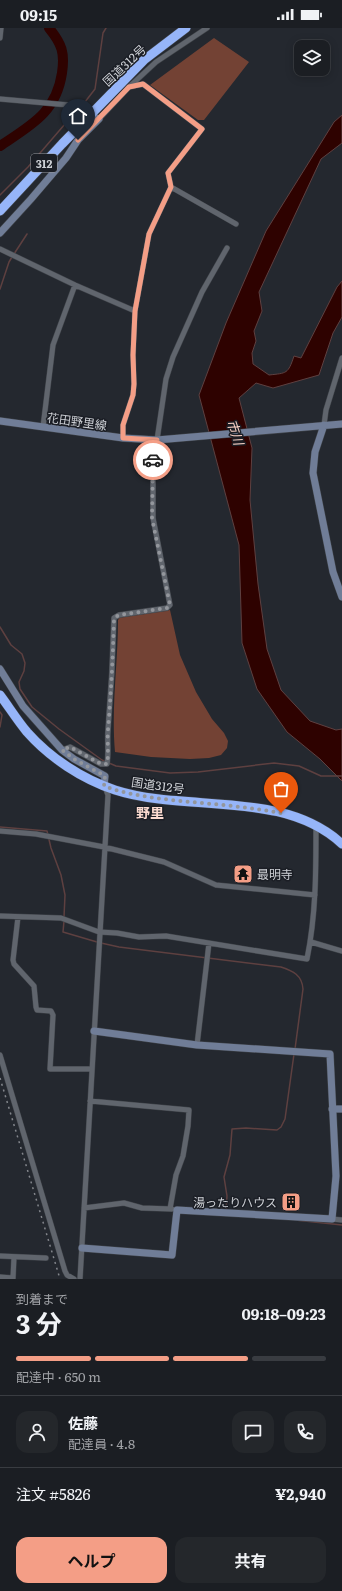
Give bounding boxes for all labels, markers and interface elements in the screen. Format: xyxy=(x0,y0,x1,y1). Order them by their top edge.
text: 09:15 xyxy=(20,3,57,26)
street label: 国道312号 xyxy=(98,40,150,90)
map controls xyxy=(294,40,330,76)
button: layers xyxy=(294,40,330,76)
pin xyxy=(61,99,95,140)
icon: home xyxy=(67,105,89,127)
road number: 312 xyxy=(31,154,57,172)
street label: 花田野里線 xyxy=(46,408,108,434)
water label: 市川 xyxy=(223,417,250,449)
courier xyxy=(133,440,173,480)
icon: car xyxy=(142,449,164,471)
street label: 国道312号 xyxy=(130,772,186,798)
pin xyxy=(264,772,298,813)
icon: bag xyxy=(270,778,292,800)
district label: 野里 xyxy=(136,802,164,822)
temple icon: 最明寺 xyxy=(232,863,254,885)
place label: 最明寺 xyxy=(257,865,293,883)
building icon: 湯ったりハウス xyxy=(280,1191,302,1213)
place label: 湯ったりハウス xyxy=(193,1193,277,1211)
text: 到着まで xyxy=(16,1289,68,1308)
text: 09:18–09:23 xyxy=(241,1302,326,1325)
text: 3 分 xyxy=(16,1303,62,1342)
text: 配達中 · 650 m xyxy=(16,1367,101,1386)
button: person xyxy=(16,1411,58,1453)
text: 佐藤 xyxy=(68,1411,98,1434)
button: chat xyxy=(232,1411,274,1453)
button: phone xyxy=(284,1411,326,1453)
text: 配達員 · 4.8 xyxy=(68,1434,135,1453)
text: 注文 #5826 xyxy=(16,1482,90,1505)
text: ¥2,940 xyxy=(275,1482,326,1505)
button: ヘルプ xyxy=(16,1537,167,1583)
button: 共有 xyxy=(175,1537,326,1583)

